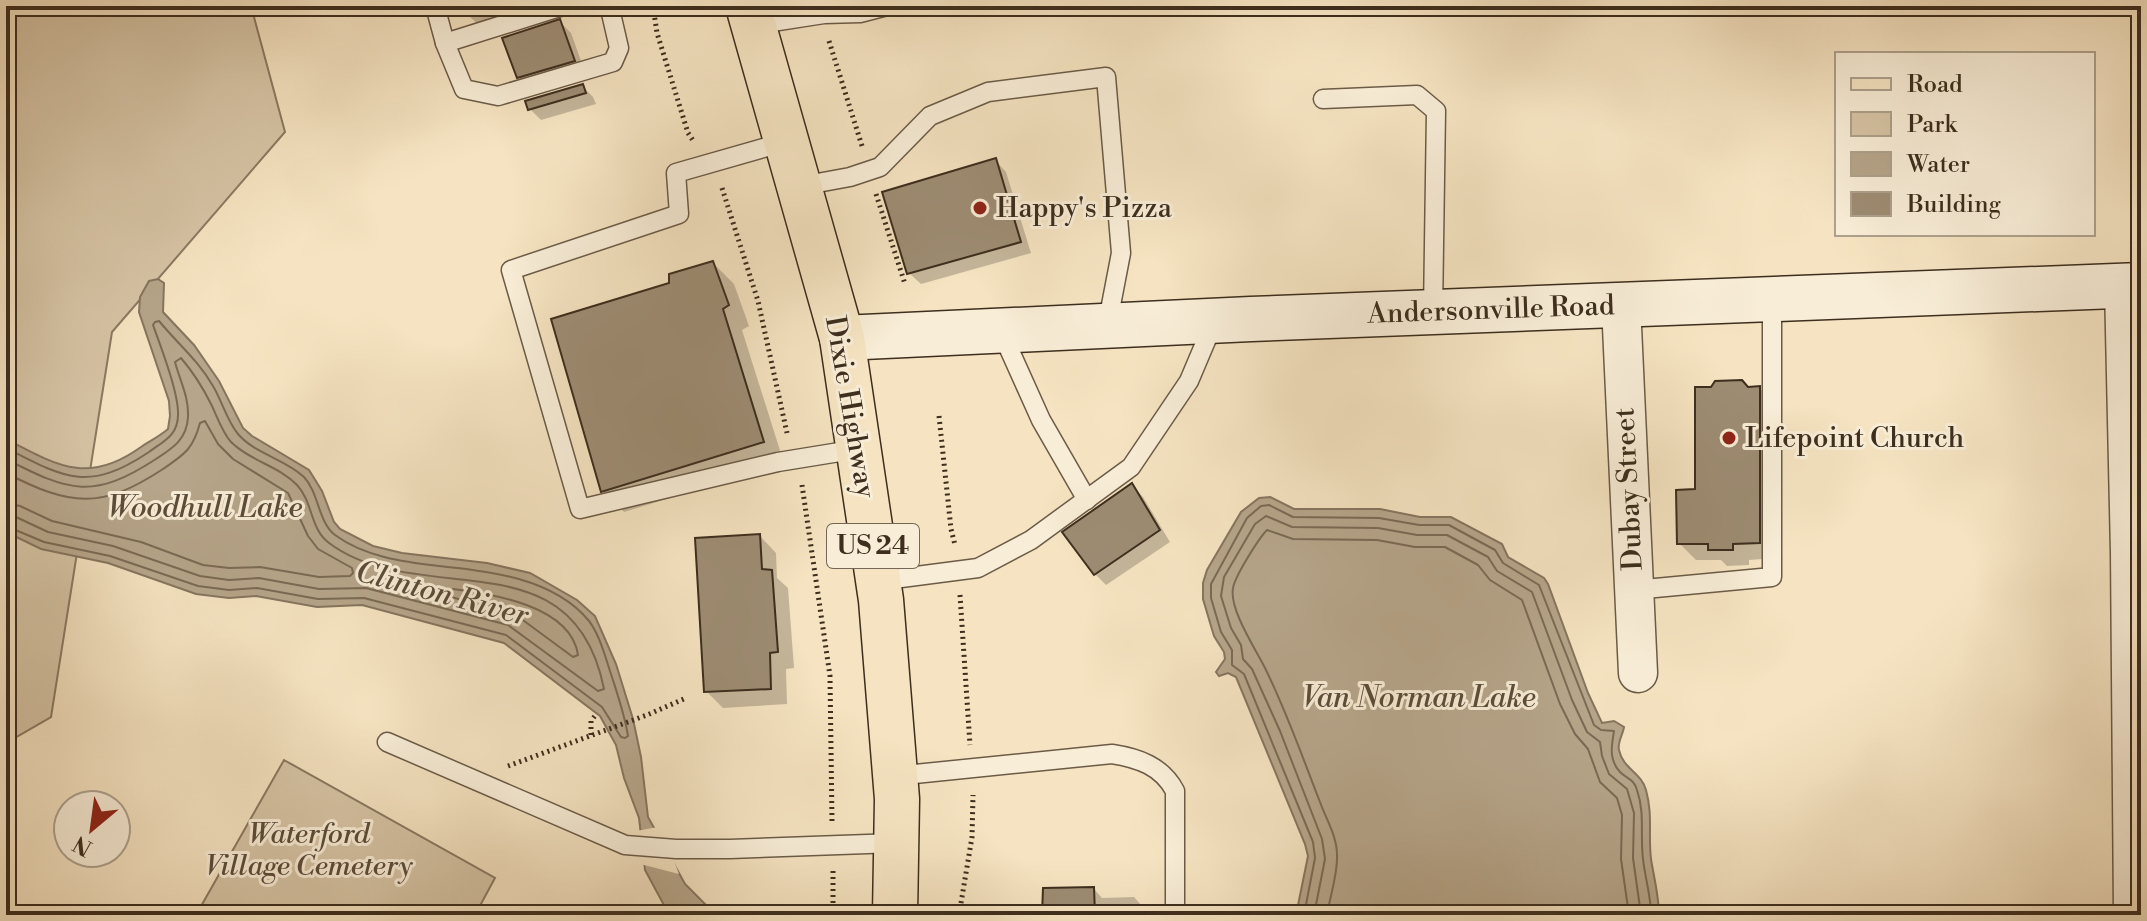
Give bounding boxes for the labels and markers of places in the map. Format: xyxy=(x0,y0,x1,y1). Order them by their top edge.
place label: Happy's Pizza xyxy=(996,191,1173,226)
marker: Happy's Pizza xyxy=(971,199,989,217)
place label: Lifepoint Church xyxy=(1745,421,1965,456)
marker: Lifepoint Church xyxy=(1720,429,1738,447)

